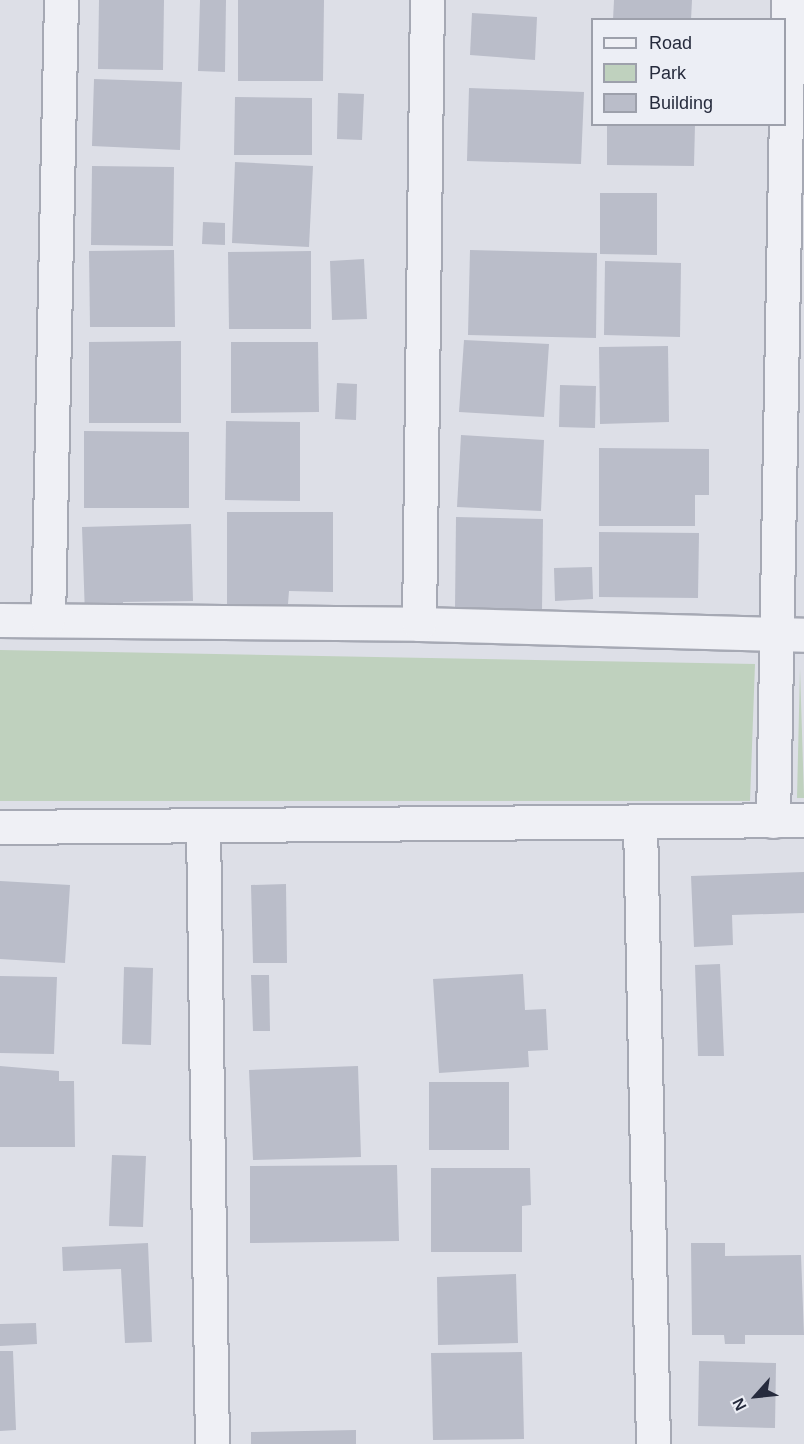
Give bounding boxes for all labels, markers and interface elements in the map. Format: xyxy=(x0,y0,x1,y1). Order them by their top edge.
legend xyxy=(591,18,786,126)
text: Road xyxy=(649,33,692,53)
text: Park xyxy=(649,63,686,83)
text: Building xyxy=(649,93,713,113)
north arrow xyxy=(726,1366,786,1426)
text: N xyxy=(729,1395,750,1413)

